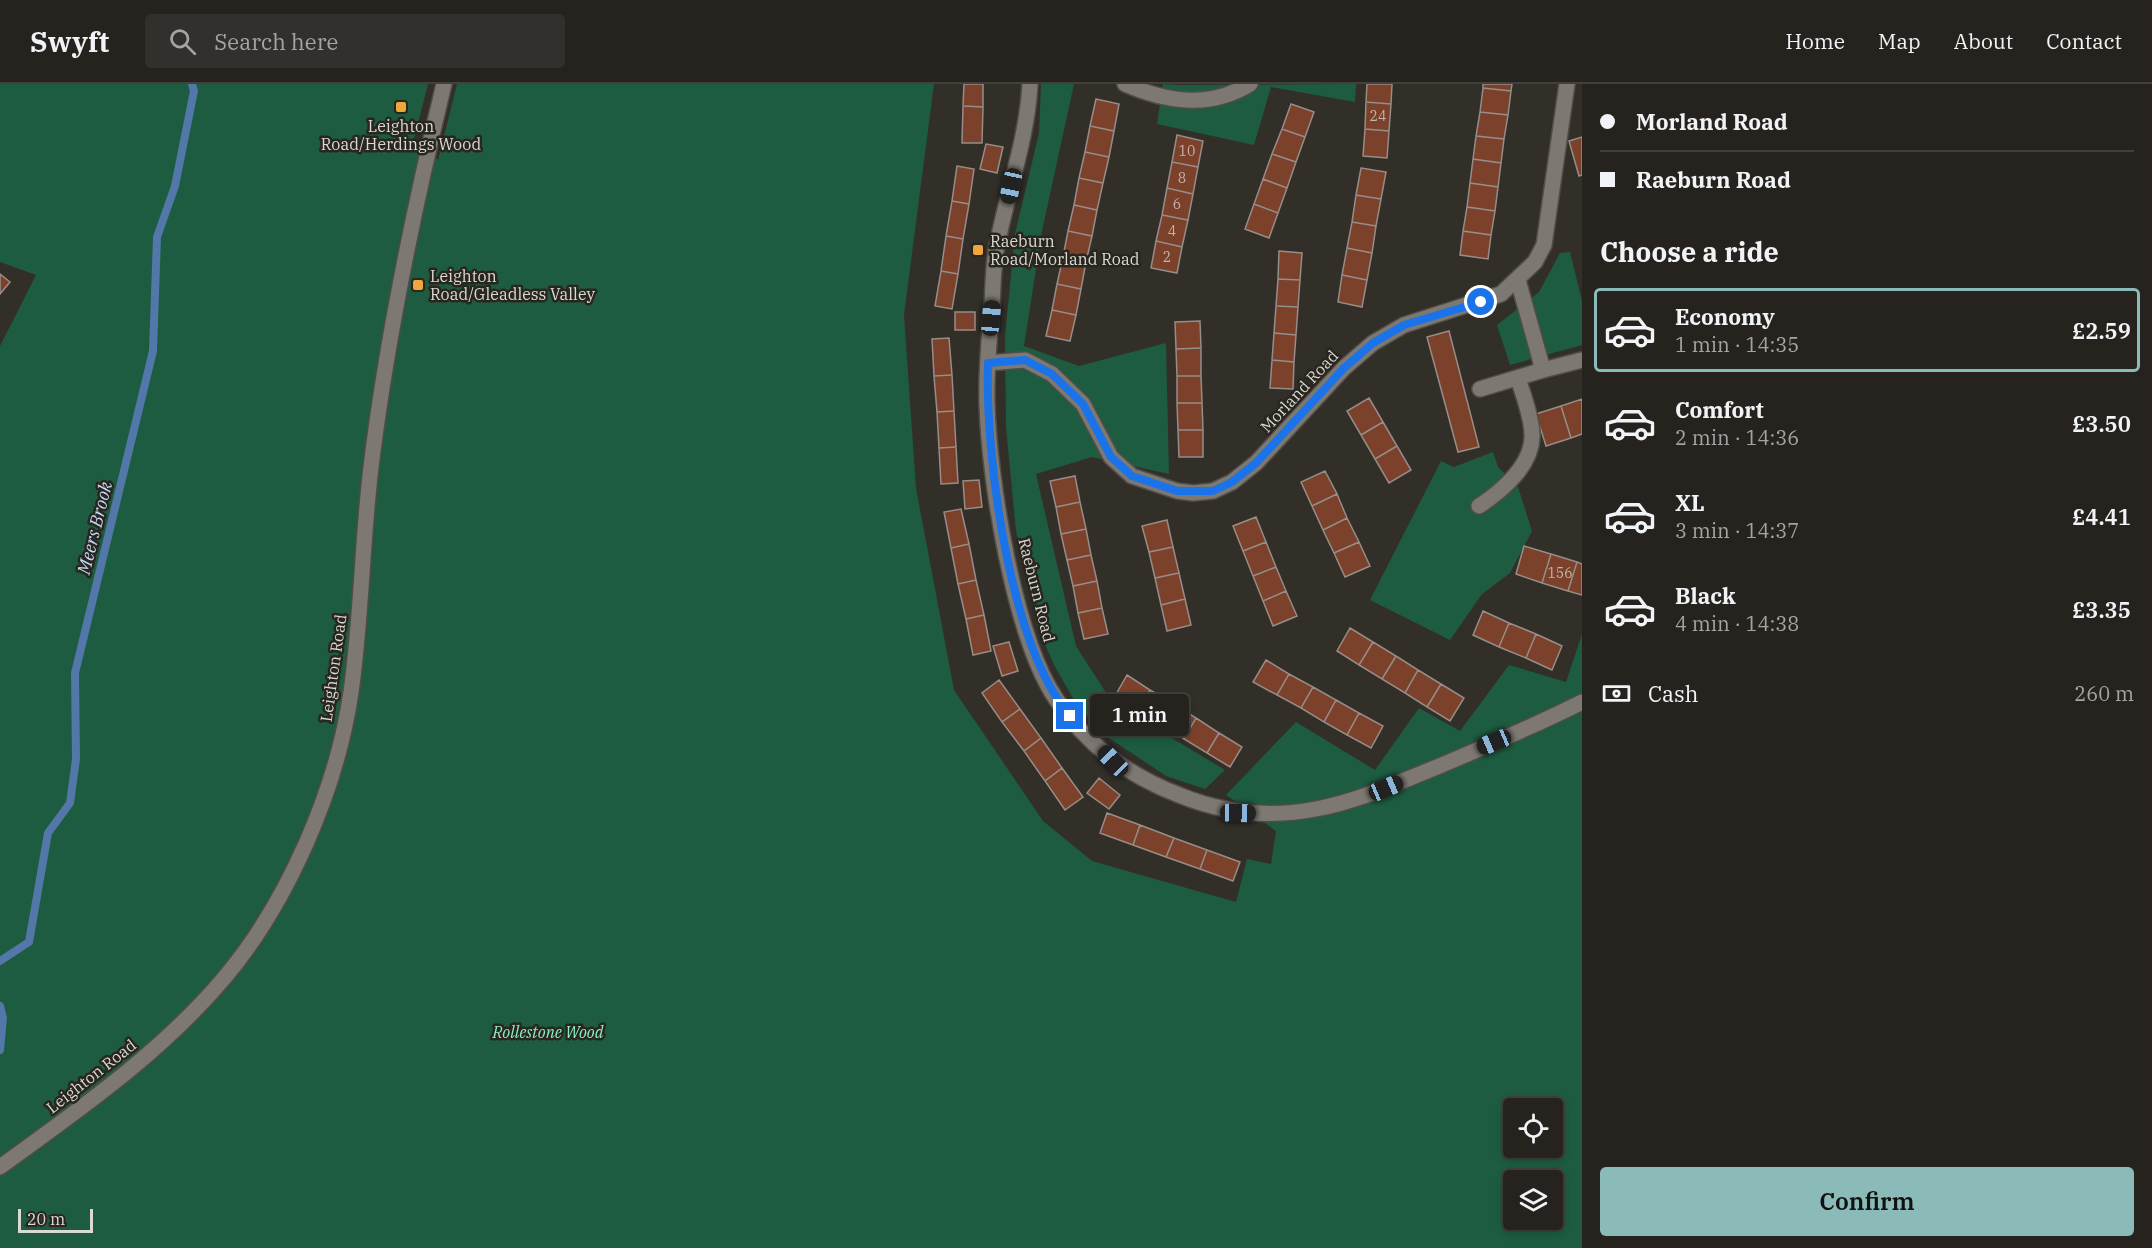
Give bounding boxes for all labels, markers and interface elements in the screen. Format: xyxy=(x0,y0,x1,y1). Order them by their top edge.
search box xyxy=(145,14,565,68)
text: Swyft xyxy=(30,23,109,60)
icon: search xyxy=(166,25,199,58)
text: Search here xyxy=(214,27,338,56)
text: Home xyxy=(1785,27,1845,55)
text: Map xyxy=(1878,27,1921,55)
text: About xyxy=(1954,27,2013,55)
text: Contact xyxy=(2046,27,2122,55)
marker: Leighton Road/Herdings Wood xyxy=(394,100,408,114)
house number: 24 xyxy=(1370,107,1386,125)
text: Morland Road xyxy=(1636,107,1788,136)
place label: Leighton Road/Herdings Wood xyxy=(321,116,481,154)
house number: 10 xyxy=(1179,142,1195,160)
text: Raeburn Road xyxy=(1636,165,1791,194)
car xyxy=(998,167,1024,205)
house number: 8 xyxy=(1178,169,1186,187)
house number: 6 xyxy=(1173,195,1181,213)
house number: 4 xyxy=(1168,222,1176,240)
place label: Raeburn Road/Morland Road xyxy=(990,231,1140,269)
text: Choose a ride xyxy=(1600,234,1779,269)
marker: Raeburn Road/Morland Road xyxy=(971,243,985,257)
house number: 2 xyxy=(1163,248,1171,266)
place label: Leighton Road/Gleadless Valley xyxy=(430,266,595,304)
marker: Leighton Road/Gleadless Valley xyxy=(411,278,425,292)
route start xyxy=(1467,288,1494,315)
car xyxy=(980,299,1002,337)
text: Economy xyxy=(1675,302,1775,331)
icon: car xyxy=(1603,303,1657,357)
text: £2.59 xyxy=(2072,316,2131,345)
text: 1 min · 14:35 xyxy=(1675,331,1799,358)
street label: Morland Road xyxy=(1256,345,1342,436)
text: Comfort xyxy=(1675,395,1764,424)
icon: car xyxy=(1603,396,1657,450)
text: £3.50 xyxy=(2072,409,2131,438)
text: 2 min · 14:36 xyxy=(1675,424,1799,451)
water label: Meers Brook xyxy=(72,479,117,578)
text: XL xyxy=(1675,488,1705,517)
icon: car xyxy=(1603,489,1657,543)
text: £4.41 xyxy=(2072,502,2131,531)
text: 3 min · 14:37 xyxy=(1675,517,1799,544)
street label: Raeburn Road xyxy=(1014,536,1060,644)
house number: 156 xyxy=(1547,564,1573,582)
text: Black xyxy=(1675,581,1736,610)
icon: car xyxy=(1603,582,1657,636)
text: £3.35 xyxy=(2072,595,2131,624)
text: 4 min · 14:38 xyxy=(1675,610,1799,637)
street label: Leighton Road xyxy=(316,613,350,723)
icon: cash xyxy=(1600,677,1633,710)
text: Cash xyxy=(1648,679,1699,708)
text: 260 m xyxy=(2074,680,2134,707)
callout: 1 min xyxy=(1091,695,1190,737)
text: 1 min xyxy=(1112,701,1167,728)
route end xyxy=(1056,702,1083,729)
car xyxy=(1474,727,1514,757)
car xyxy=(1094,742,1132,780)
car xyxy=(1366,773,1406,803)
car xyxy=(1220,804,1256,822)
park label: Rollestone Wood xyxy=(492,1022,604,1042)
street label: Leighton Road xyxy=(42,1035,140,1117)
map controls xyxy=(1503,1098,1563,1230)
button: locate xyxy=(1503,1098,1563,1158)
button: Confirm xyxy=(1600,1167,2134,1236)
button: layers xyxy=(1503,1170,1563,1230)
scale bar xyxy=(18,1206,93,1234)
text: 20 m xyxy=(27,1209,65,1229)

